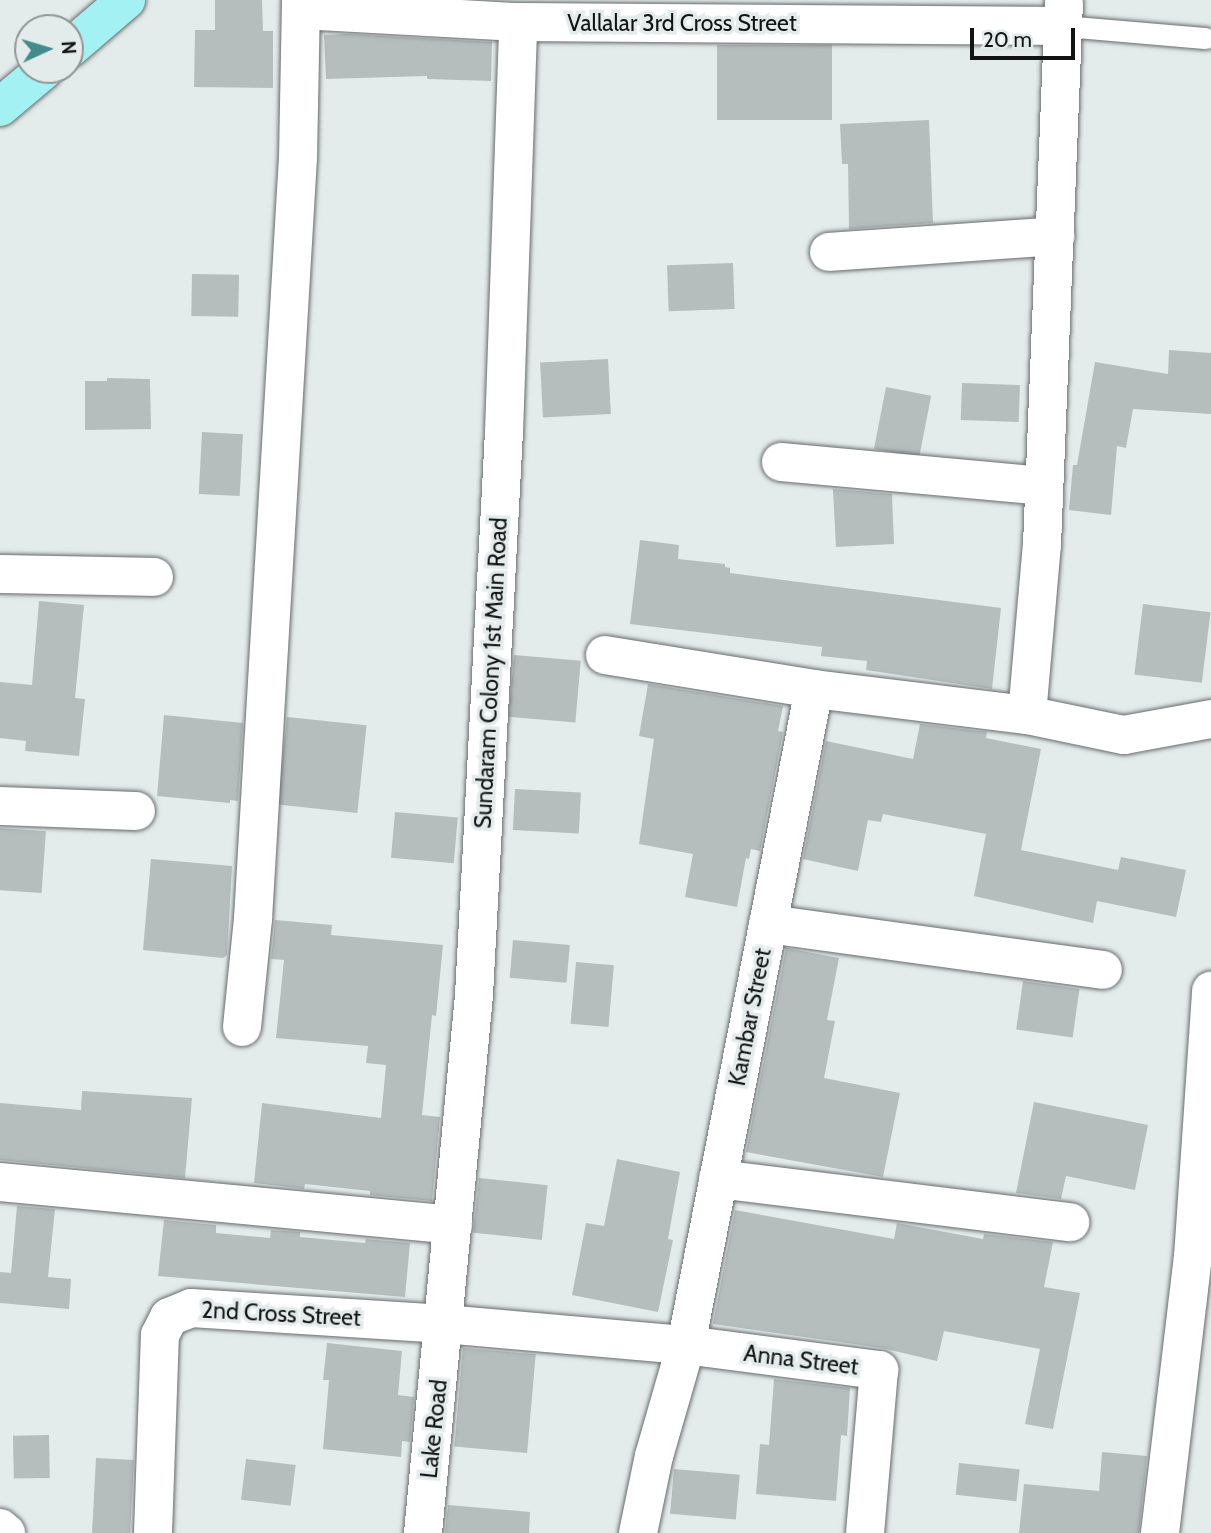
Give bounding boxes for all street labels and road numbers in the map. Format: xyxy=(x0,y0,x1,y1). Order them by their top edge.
street label: Vallalar 3rd Cross Street xyxy=(567,9,797,37)
street label: Sundaram Colony 1st Main Road xyxy=(469,517,513,829)
street label: Kambar Street xyxy=(723,946,777,1088)
street label: 2nd Cross Street xyxy=(200,1296,362,1332)
street label: Anna Street xyxy=(742,1339,860,1381)
street label: Lake Road xyxy=(415,1378,453,1480)

